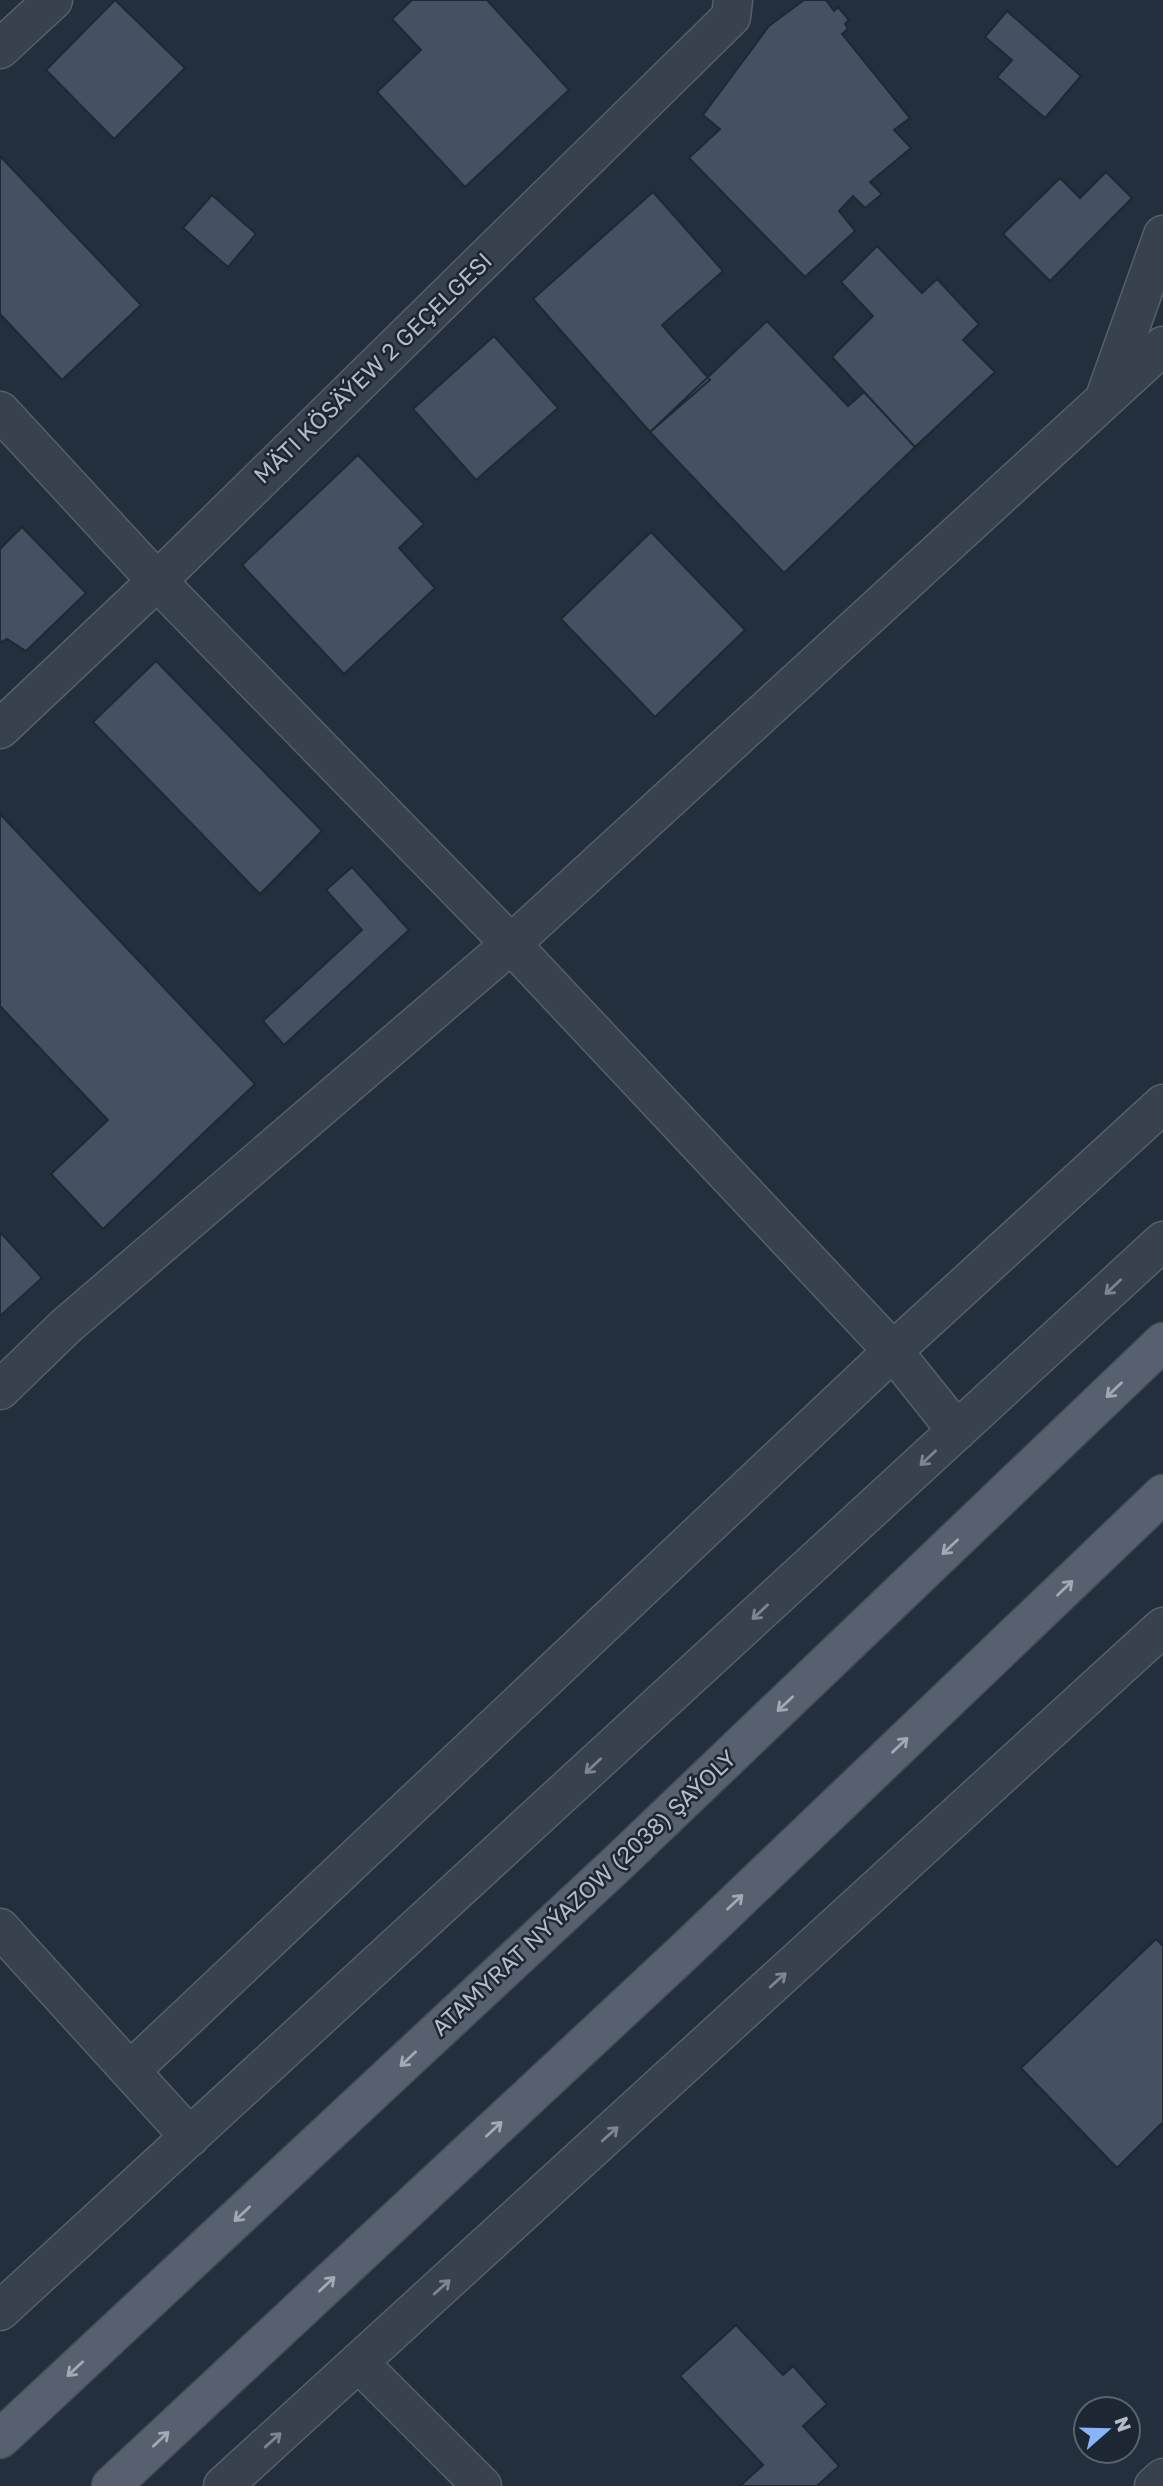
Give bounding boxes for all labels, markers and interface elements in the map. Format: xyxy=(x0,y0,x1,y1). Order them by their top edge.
street label: MÄTI KÖSÄÝEW 2 GEÇELGESI xyxy=(247,246,497,489)
one-way arrow xyxy=(1105,1279,1122,1296)
one-way arrow xyxy=(1106,1381,1123,1398)
one-way arrow xyxy=(919,1450,937,1466)
one-way arrow xyxy=(942,1539,959,1556)
one-way arrow xyxy=(1056,1580,1073,1597)
one-way arrow xyxy=(752,1604,769,1621)
one-way arrow xyxy=(776,1696,794,1712)
one-way arrow xyxy=(891,1737,908,1754)
street label: ATAMYRAT NYÝAZOW (2038) ŞAÝOLY xyxy=(425,1743,741,2041)
one-way arrow xyxy=(585,1758,602,1775)
one-way arrow xyxy=(726,1894,743,1911)
one-way arrow xyxy=(769,1972,786,1989)
one-way arrow xyxy=(400,2050,417,2067)
one-way arrow xyxy=(485,2121,503,2137)
one-way arrow xyxy=(601,2126,619,2142)
one-way arrow xyxy=(233,2205,250,2222)
one-way arrow xyxy=(318,2276,335,2293)
one-way arrow xyxy=(433,2279,450,2296)
one-way arrow xyxy=(66,2361,84,2377)
north arrow xyxy=(1072,2395,1142,2465)
text: N xyxy=(1110,2413,1137,2435)
one-way arrow xyxy=(152,2431,169,2448)
one-way arrow xyxy=(264,2433,282,2449)

